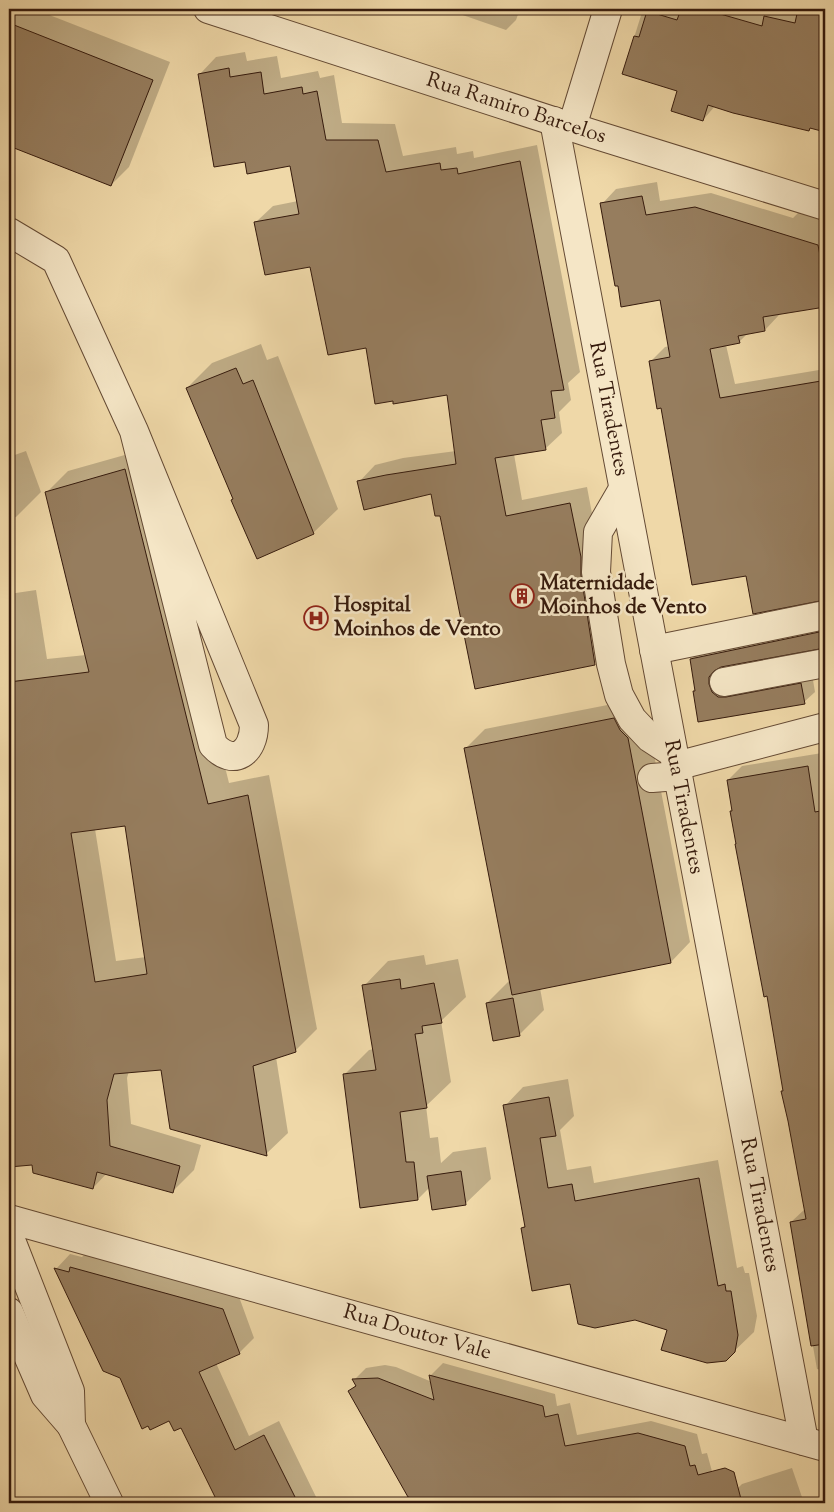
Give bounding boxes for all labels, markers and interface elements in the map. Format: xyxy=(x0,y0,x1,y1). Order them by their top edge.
street label: Rua Ramiro Barcelos xyxy=(422,66,610,152)
street label: Rua Tiradentes xyxy=(580,339,636,479)
place label: Maternidade Moinhos de Vento xyxy=(540,569,707,623)
building icon: Maternidade Moinhos de Vento xyxy=(509,583,535,609)
place label: Hospital Moinhos de Vento xyxy=(334,591,501,645)
hospital icon: Hospital Moinhos de Vento xyxy=(303,605,329,631)
street label: Rua Tiradentes xyxy=(655,737,711,877)
street label: Rua Tiradentes xyxy=(731,1135,787,1275)
street label: Rua Doutor Vale xyxy=(339,1298,495,1368)

